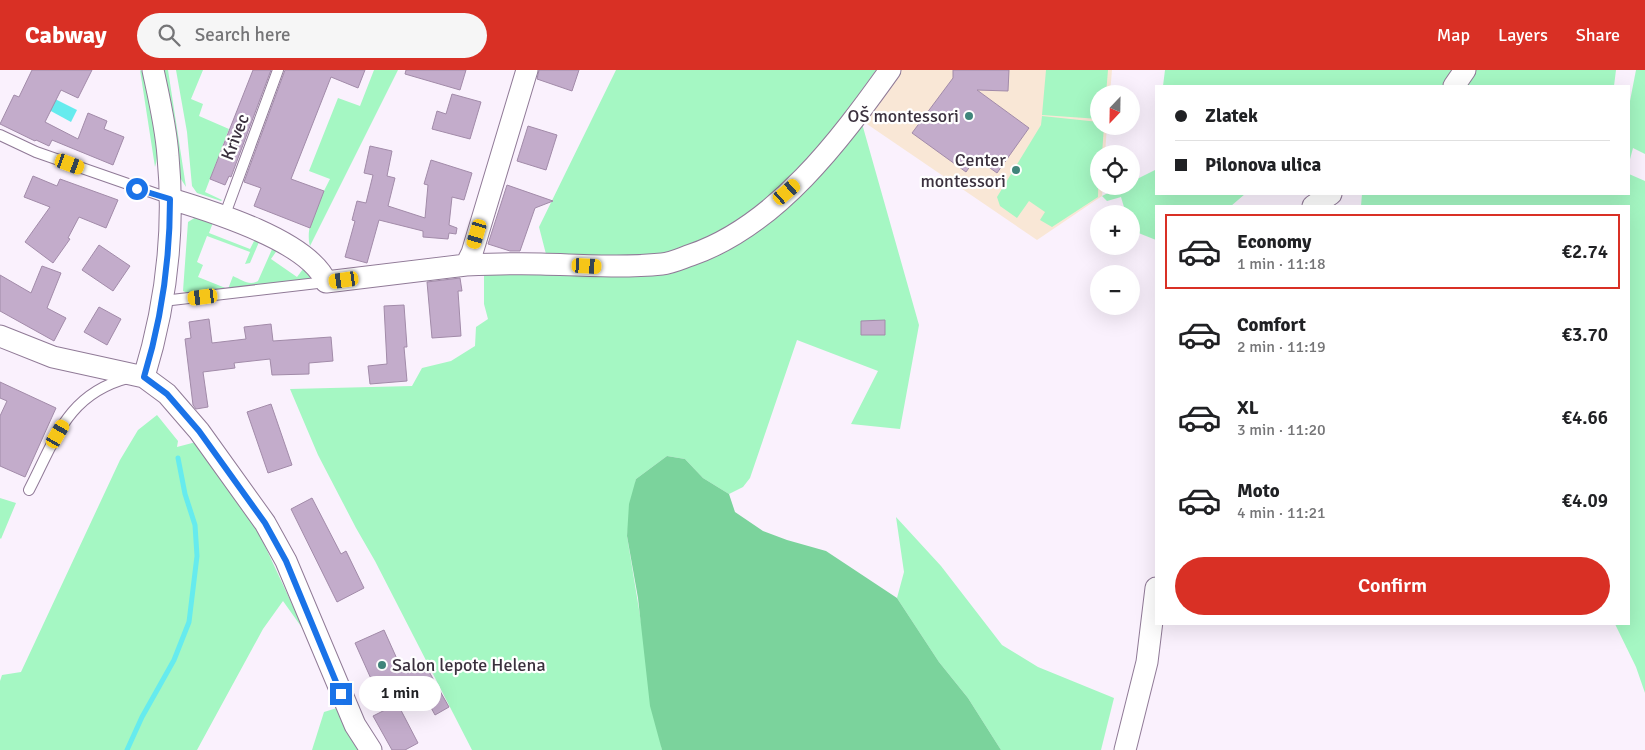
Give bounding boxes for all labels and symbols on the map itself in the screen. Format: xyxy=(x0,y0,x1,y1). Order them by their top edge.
north arrow xyxy=(1090,85,1140,135)
place label: OŠ montessori xyxy=(848,105,959,127)
marker: OŠ montessori xyxy=(963,110,975,122)
street label: Krivec xyxy=(216,111,254,163)
place label: Center montessori xyxy=(920,149,1006,192)
car xyxy=(53,152,86,176)
marker: Center montessori xyxy=(1010,164,1022,176)
car xyxy=(770,176,803,208)
route start xyxy=(126,178,148,200)
car xyxy=(465,217,488,251)
car xyxy=(571,258,602,274)
car xyxy=(328,270,359,290)
car xyxy=(187,288,218,306)
car xyxy=(44,417,71,451)
place label: Salon lepote Helena xyxy=(392,654,546,676)
marker: Salon lepote Helena xyxy=(376,659,388,671)
callout: 1 min xyxy=(358,676,441,712)
route end xyxy=(330,683,352,705)

